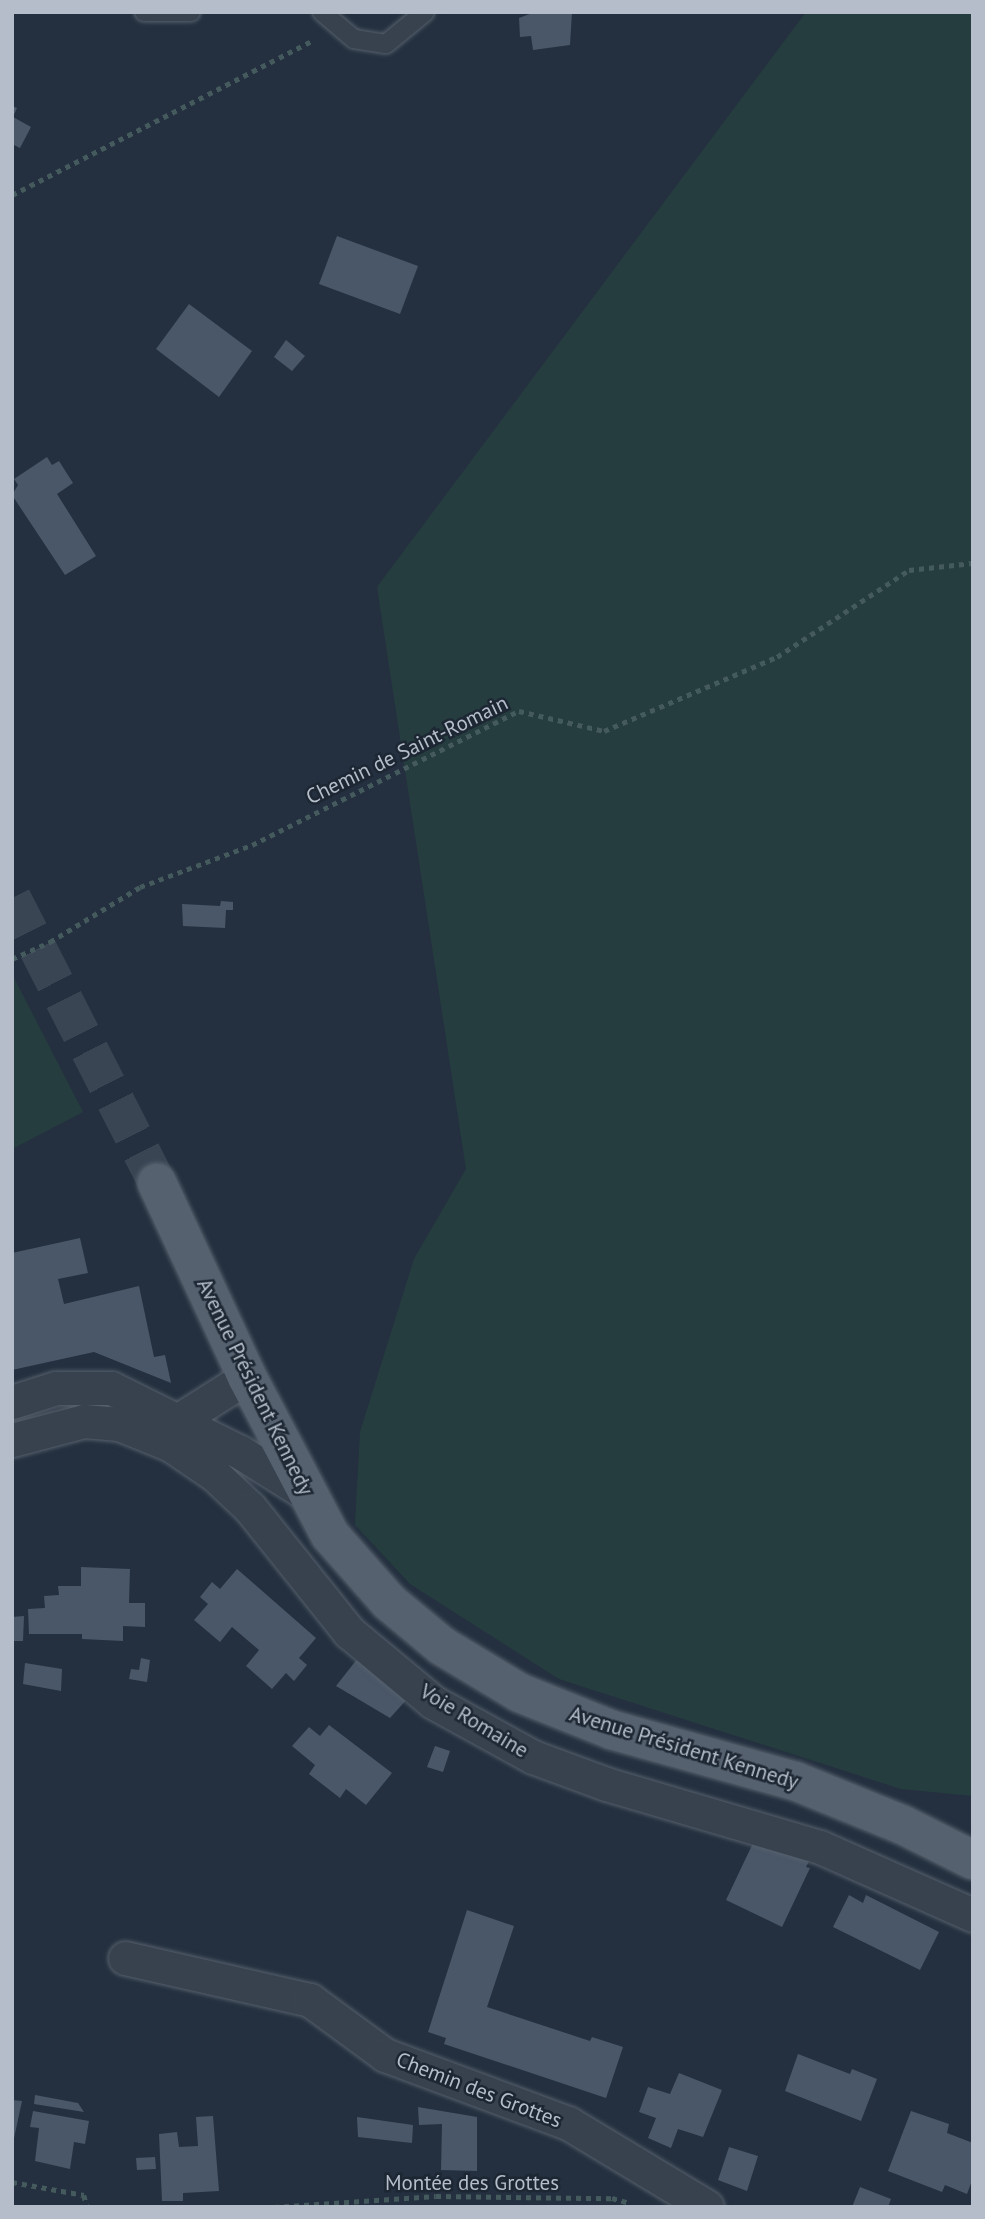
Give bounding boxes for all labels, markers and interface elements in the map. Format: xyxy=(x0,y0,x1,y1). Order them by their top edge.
street label: Chemin de Saint-Romain xyxy=(302,690,512,810)
street label: Avenue Président Kennedy xyxy=(192,1275,318,1499)
street label: Voie Romaine xyxy=(415,1679,533,1763)
street label: Avenue Président Kennedy xyxy=(567,1701,801,1795)
street label: Chemin des Grottes xyxy=(393,2047,565,2133)
street label: Montée des Grottes xyxy=(385,2170,559,2196)

